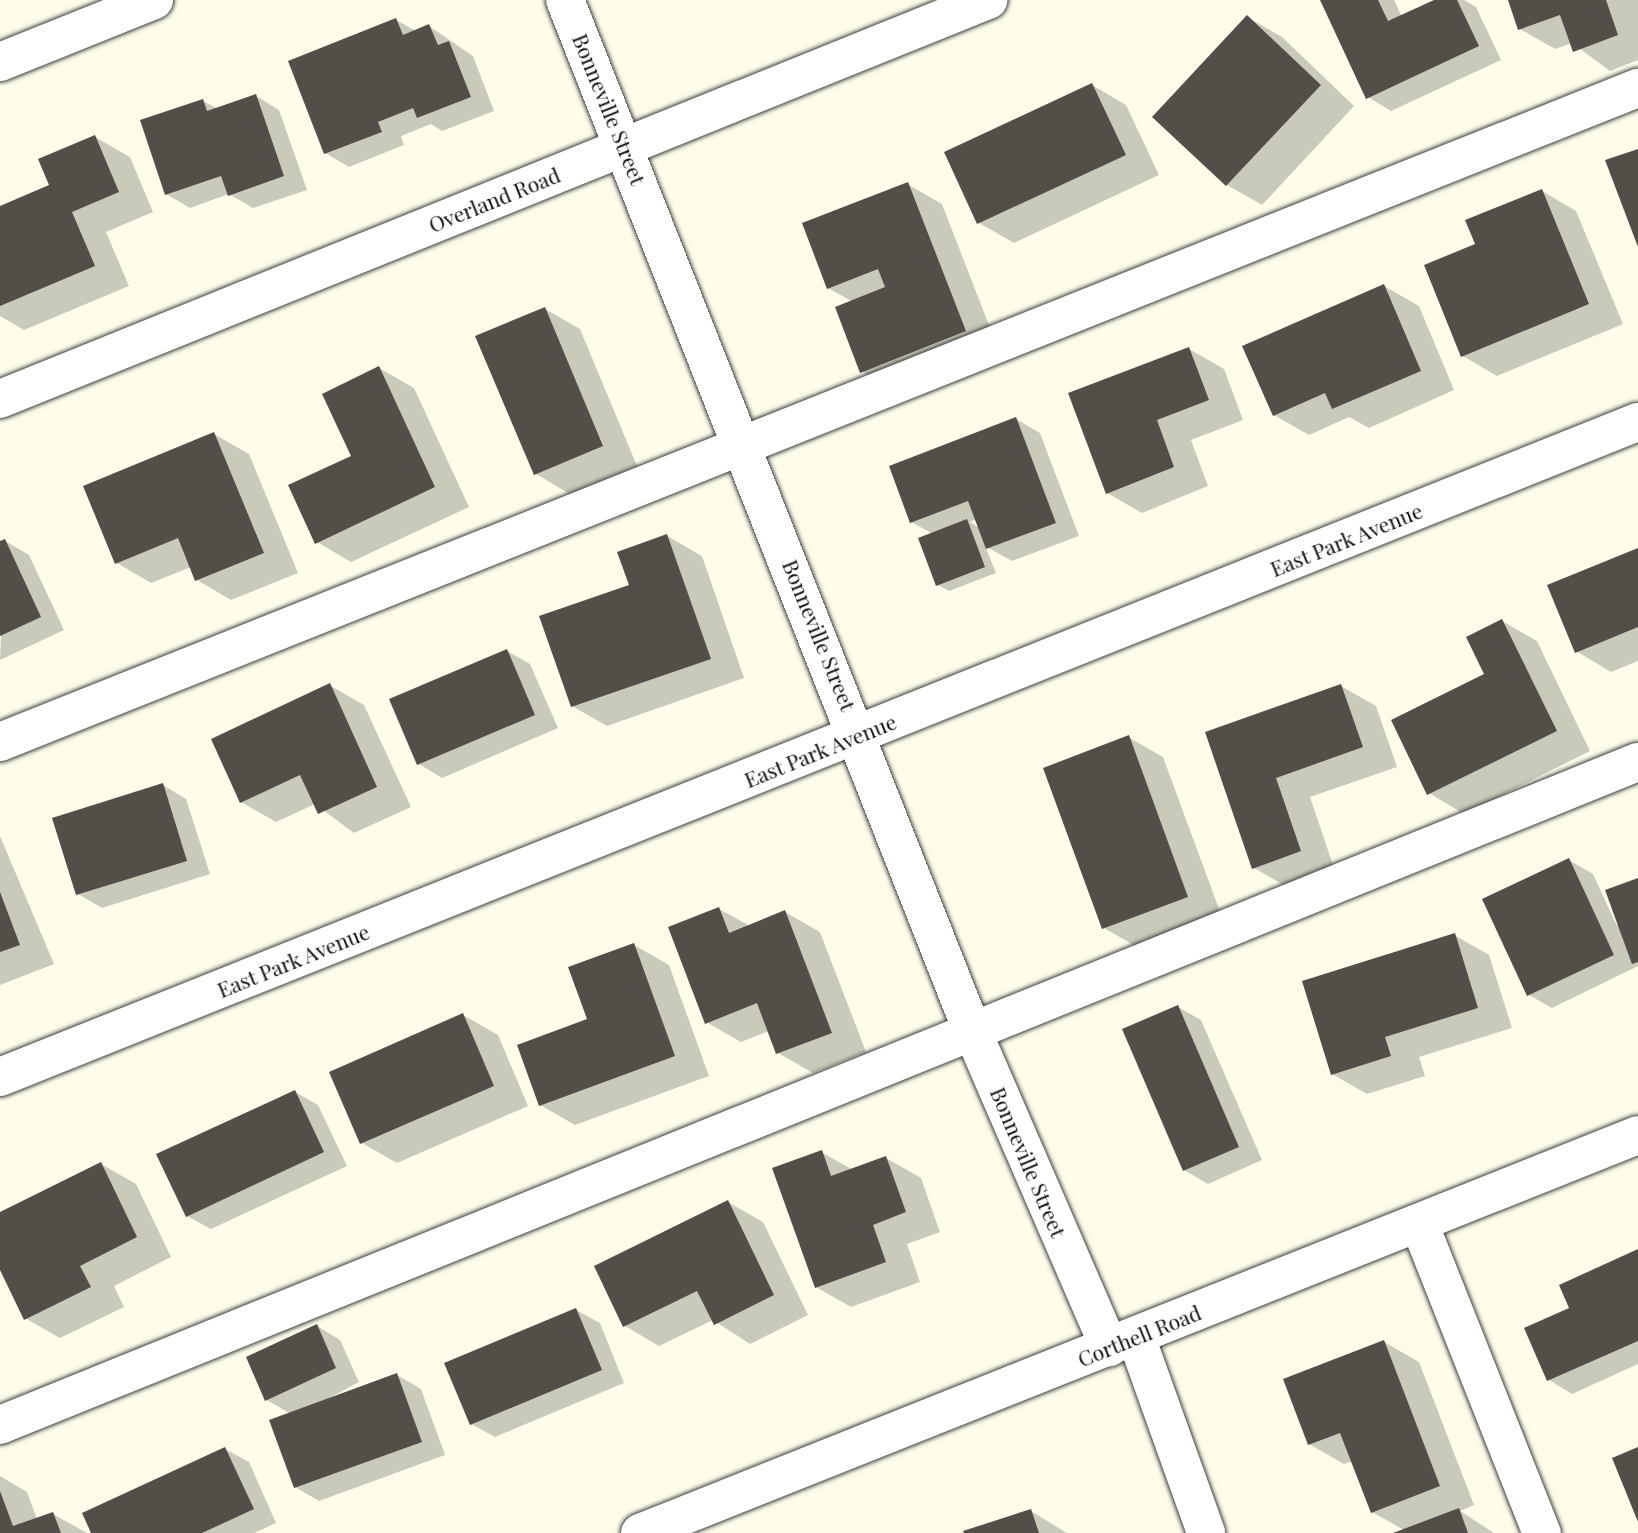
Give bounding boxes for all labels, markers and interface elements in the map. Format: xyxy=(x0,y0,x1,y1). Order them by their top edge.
street label: Bonneville Street xyxy=(568,30,652,188)
street label: Overland Road xyxy=(425,161,563,237)
street label: East Park Avenue xyxy=(1266,497,1426,581)
street label: Bonneville Street xyxy=(778,556,862,714)
street label: East Park Avenue xyxy=(740,708,900,792)
street label: East Park Avenue xyxy=(213,918,373,1002)
street label: Bonneville Street xyxy=(986,1083,1072,1241)
street label: Corthell Road xyxy=(1074,1299,1204,1371)

